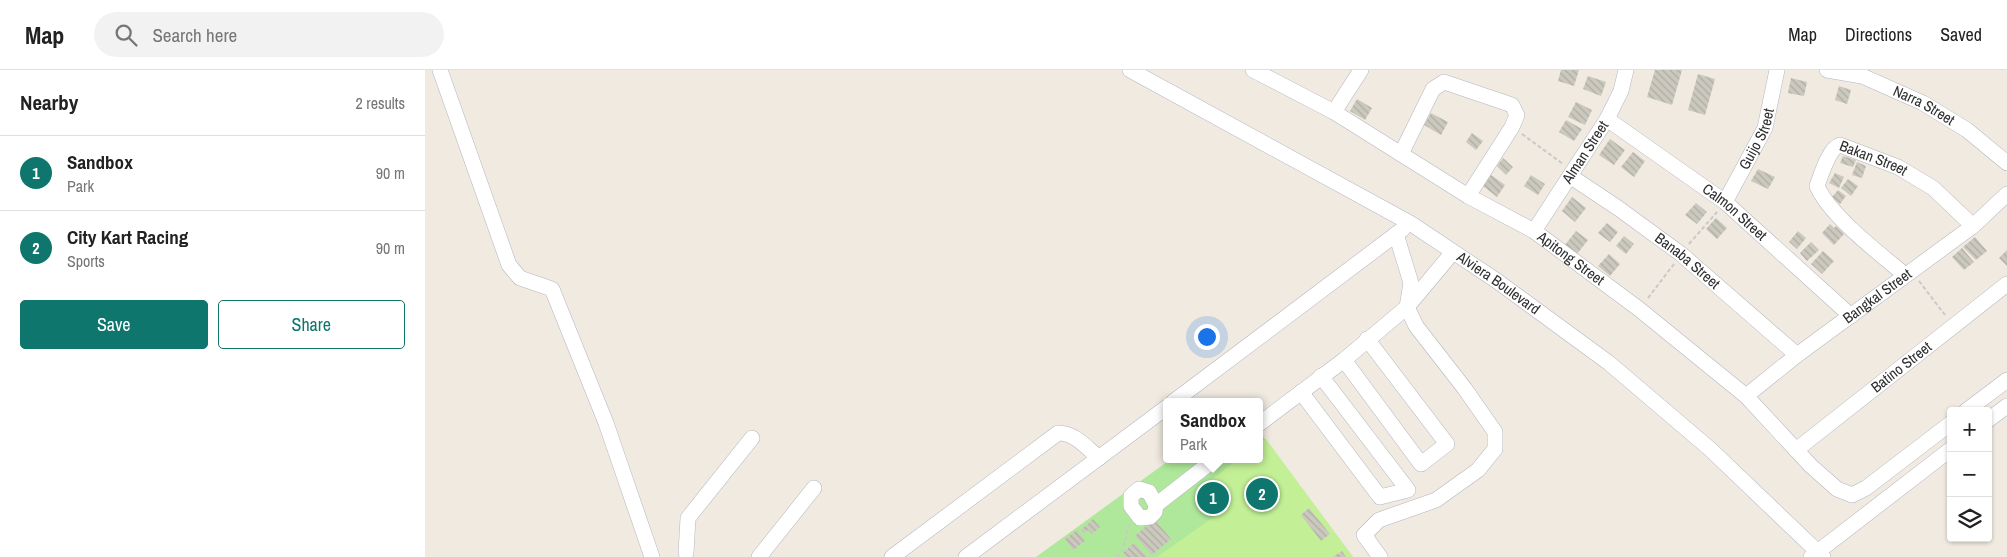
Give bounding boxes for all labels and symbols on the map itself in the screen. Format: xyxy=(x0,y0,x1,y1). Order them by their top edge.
street label: Narra Street xyxy=(1890,80,1959,130)
street label: Guijo Street xyxy=(1733,106,1779,173)
street label: Alman Street xyxy=(1556,116,1613,188)
street label: Bakan Street xyxy=(1837,135,1912,181)
street label: Calmon Street xyxy=(1698,178,1772,245)
street label: Apitong Street xyxy=(1532,225,1609,290)
street label: Banaba Street xyxy=(1651,227,1725,294)
street label: Alviera Boulevard xyxy=(1452,246,1545,319)
street label: Bangkal Street xyxy=(1838,263,1916,328)
your location xyxy=(1194,324,1220,350)
street label: Batino Street xyxy=(1866,336,1936,397)
pin: 2 xyxy=(1246,475,1278,513)
pin: 1 xyxy=(1197,479,1229,517)

